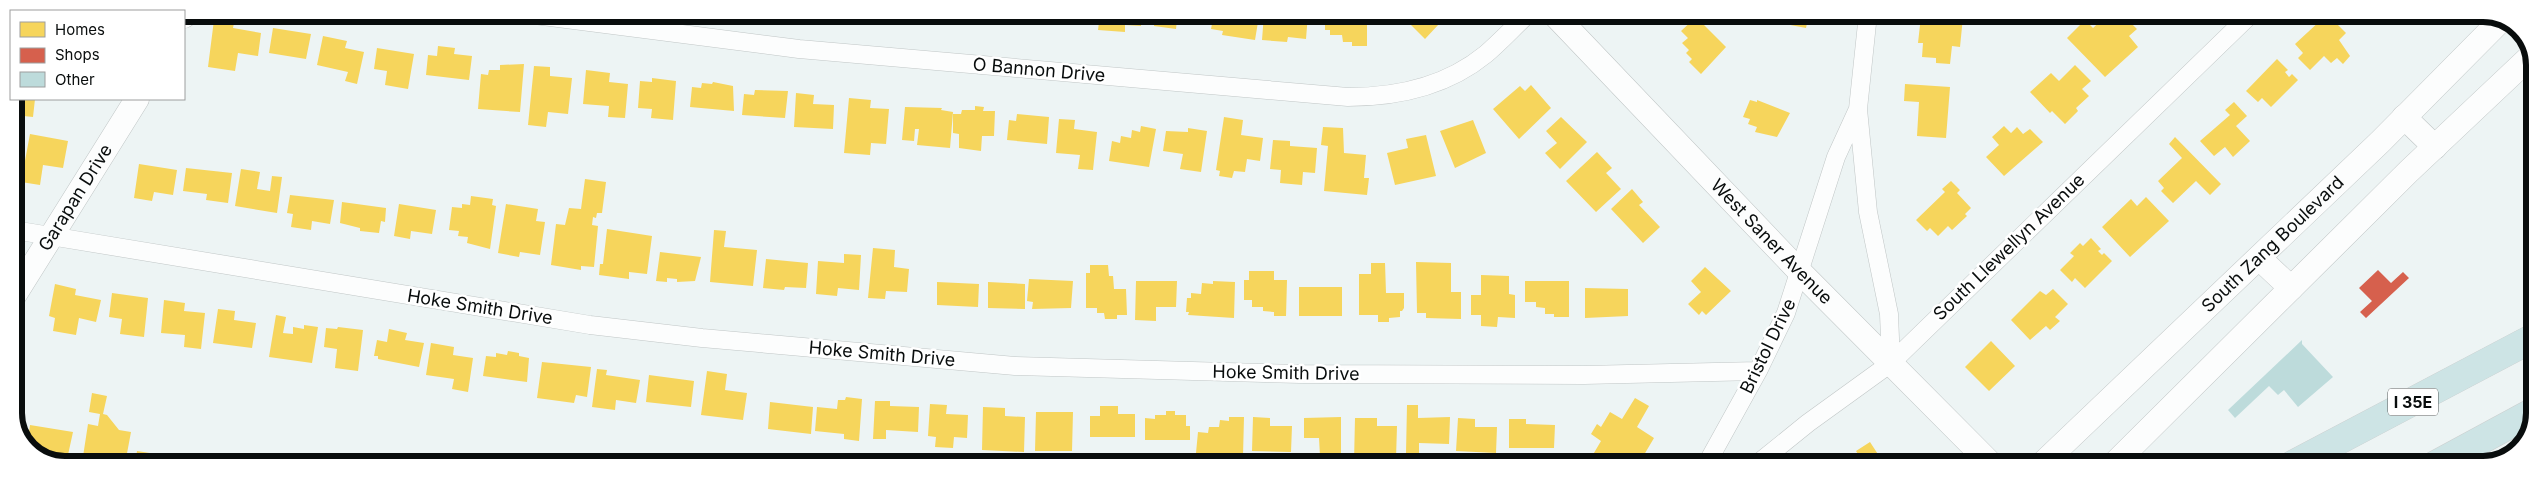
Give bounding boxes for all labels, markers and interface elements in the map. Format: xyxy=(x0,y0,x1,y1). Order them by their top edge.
legend xyxy=(10,10,185,100)
text: Homes xyxy=(55,20,105,39)
text: Shops xyxy=(55,45,100,64)
street label: O Bannon Drive xyxy=(972,53,1106,86)
text: Other xyxy=(55,70,95,89)
street label: Garapan Drive xyxy=(34,140,116,255)
street label: South Llewellyn Avenue xyxy=(1929,169,2089,324)
street label: South Zang Boulevard xyxy=(2197,171,2348,316)
street label: West Saner Avenue xyxy=(1707,174,1837,308)
street label: Hoke Smith Drive xyxy=(406,285,554,328)
street label: Bristol Drive xyxy=(1735,295,1800,397)
street label: Hoke Smith Drive xyxy=(808,337,956,370)
street label: Hoke Smith Drive xyxy=(1212,361,1360,384)
road number: I 35E xyxy=(2388,388,2438,416)

